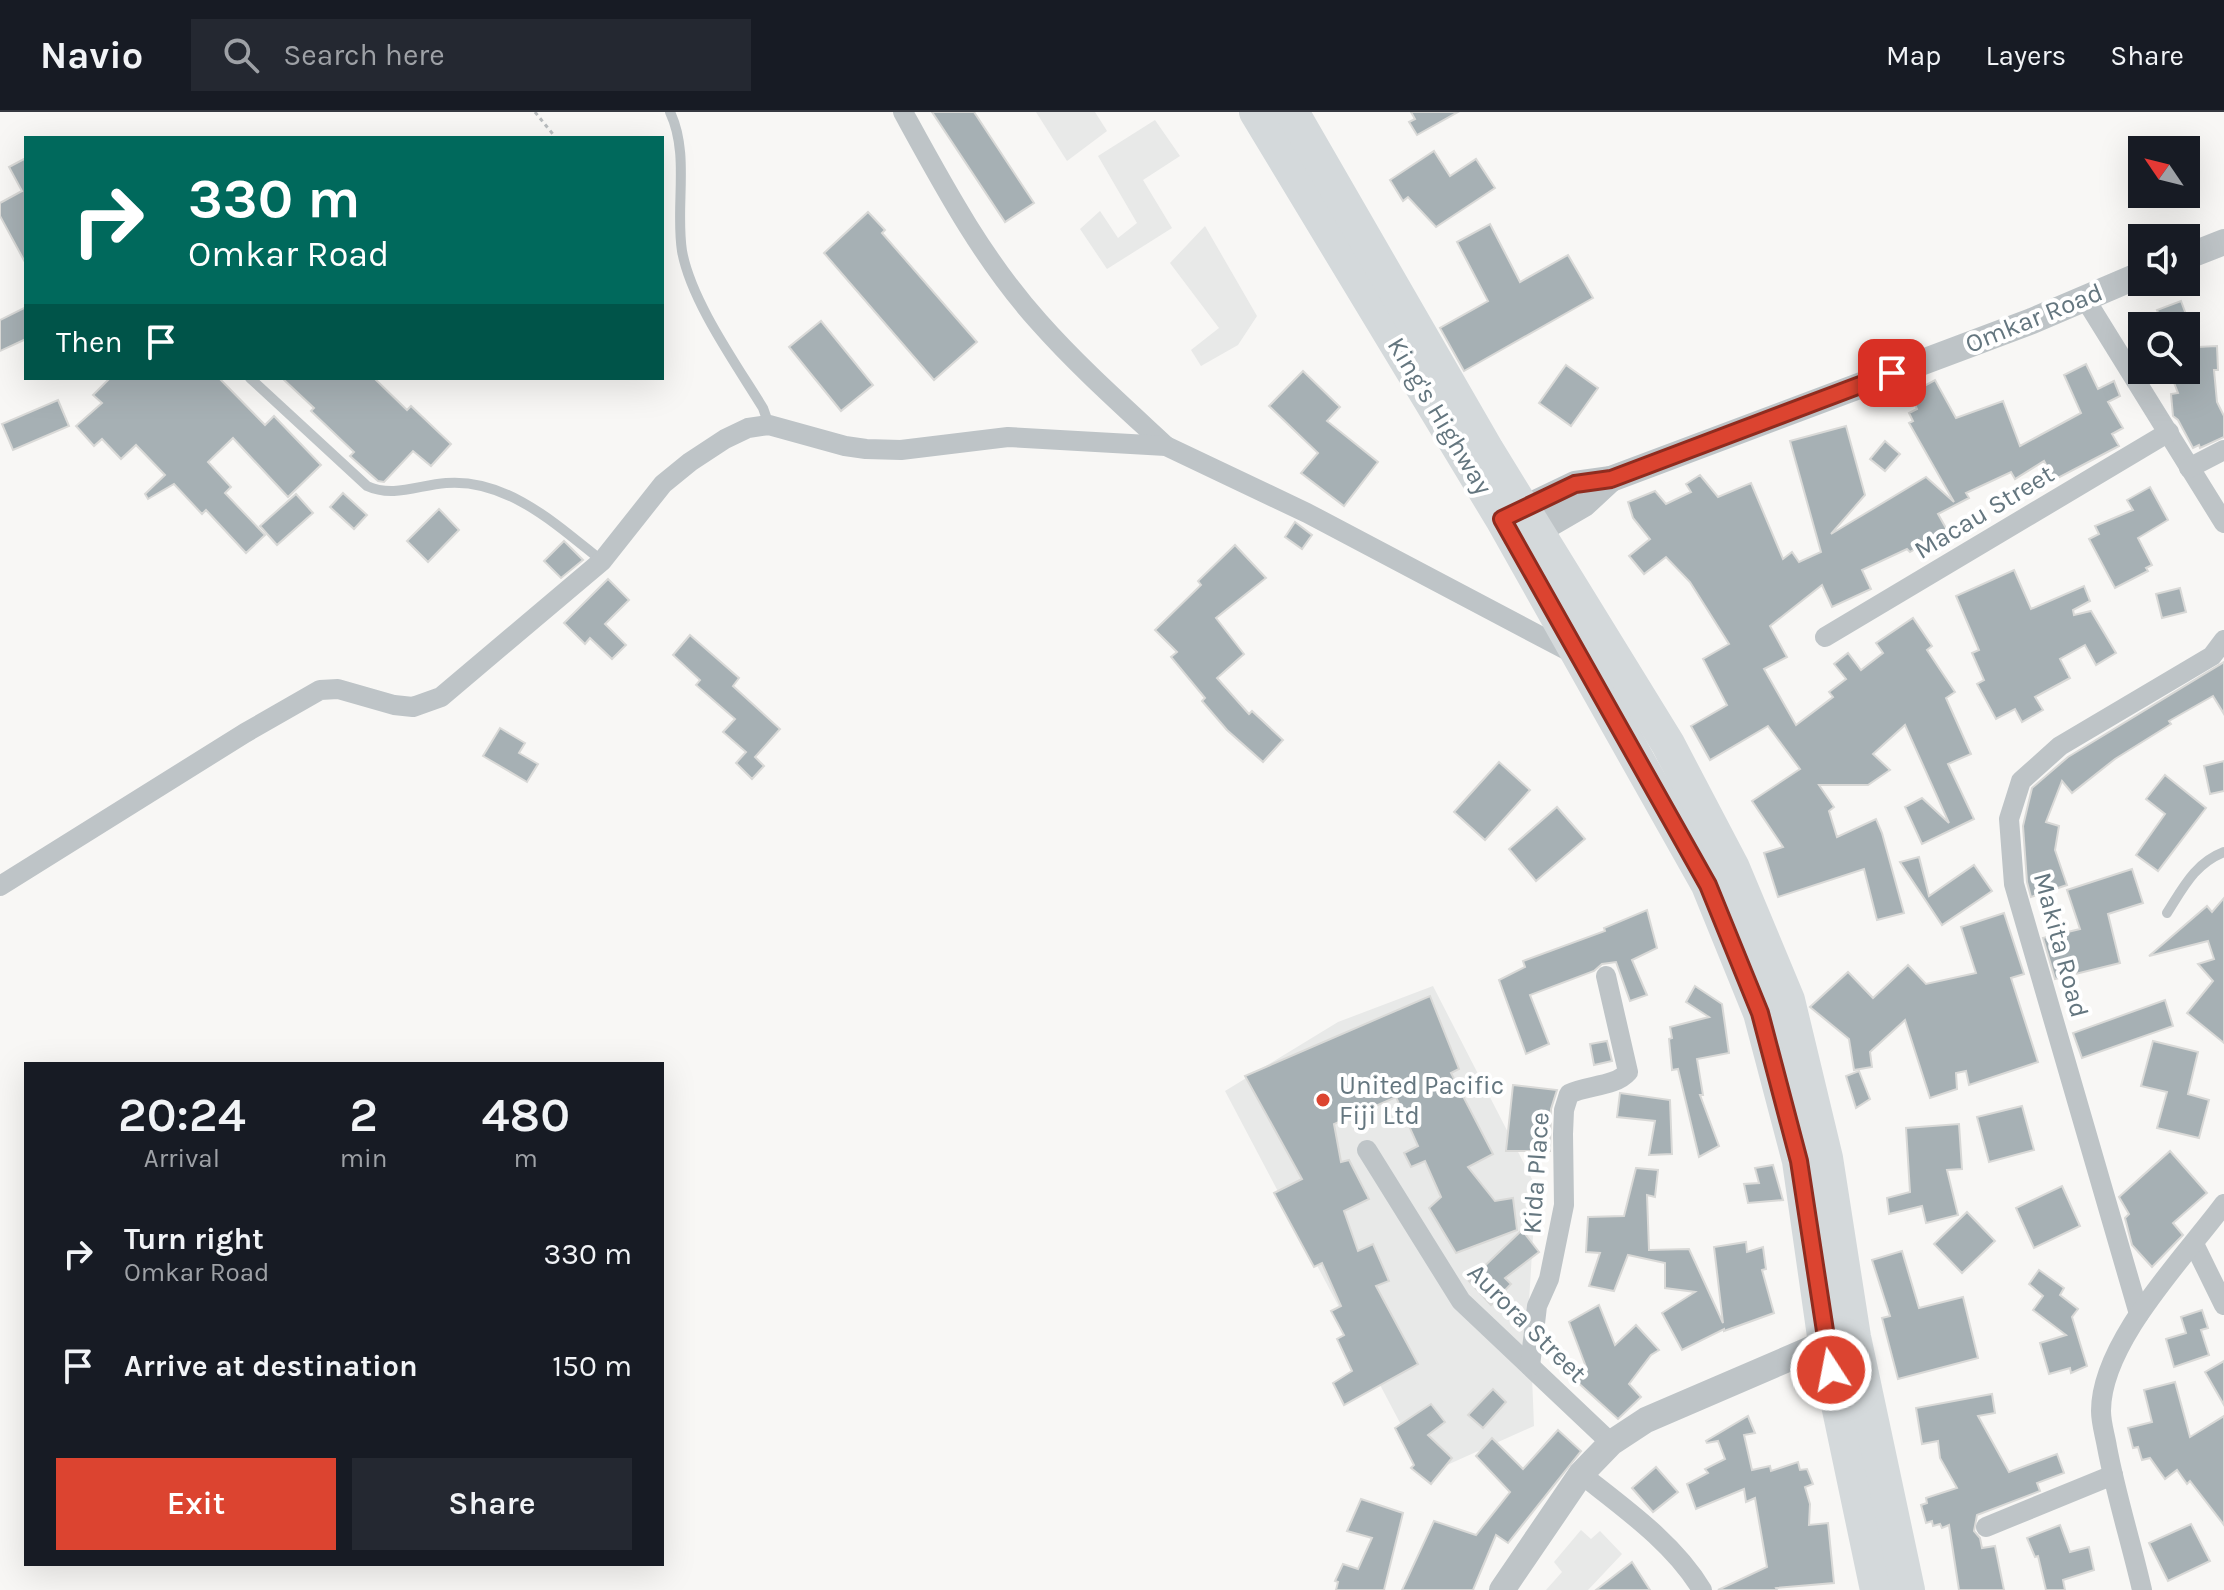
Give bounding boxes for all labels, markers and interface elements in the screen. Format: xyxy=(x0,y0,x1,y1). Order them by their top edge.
search box xyxy=(191,19,751,91)
text: Navio xyxy=(40,33,143,78)
icon: search xyxy=(219,33,263,77)
text: Search here xyxy=(283,37,445,73)
text: Map xyxy=(1886,39,1941,72)
text: Layers xyxy=(1985,39,2066,72)
text: Share xyxy=(2110,39,2184,72)
north arrow xyxy=(2128,136,2200,208)
map controls xyxy=(2128,136,2200,384)
text: 330 m xyxy=(188,166,360,231)
icon: right xyxy=(56,168,160,272)
button: sound xyxy=(2128,224,2200,296)
text: Omkar Road xyxy=(188,233,389,275)
street label: Omkar Road xyxy=(1961,276,2107,360)
button: search xyxy=(2128,312,2200,384)
icon: arrive xyxy=(139,320,183,364)
text: Then xyxy=(56,324,123,360)
street label: King's Highway xyxy=(1381,332,1499,500)
pin xyxy=(1858,339,1926,407)
icon: arrive xyxy=(1870,351,1914,395)
street label: Macau Street xyxy=(1909,458,2060,566)
street label: Makita Road xyxy=(2027,869,2095,1021)
place label: United Pacific Fiji Ltd xyxy=(1339,1070,1504,1131)
text: 20:24 xyxy=(118,1087,246,1143)
text: 2 xyxy=(349,1087,378,1143)
text: 480 xyxy=(481,1087,570,1143)
marker: United Pacific Fiji Ltd xyxy=(1314,1091,1332,1109)
street label: Kida Place xyxy=(1516,1111,1556,1235)
text: Arrival xyxy=(144,1143,220,1174)
text: min xyxy=(340,1143,387,1174)
text: m xyxy=(514,1143,538,1174)
text: Turn right xyxy=(124,1221,264,1257)
icon: right xyxy=(56,1232,100,1276)
text: 330 m xyxy=(544,1236,632,1272)
text: Omkar Road xyxy=(124,1257,270,1288)
street label: Aurora Street xyxy=(1461,1257,1593,1389)
position arrow xyxy=(1789,1328,1873,1412)
icon: arrive xyxy=(56,1344,100,1388)
text: Arrive at destination xyxy=(124,1348,418,1384)
text: 150 m xyxy=(552,1348,632,1384)
button: Exit xyxy=(56,1458,336,1550)
button: Share xyxy=(352,1458,632,1550)

